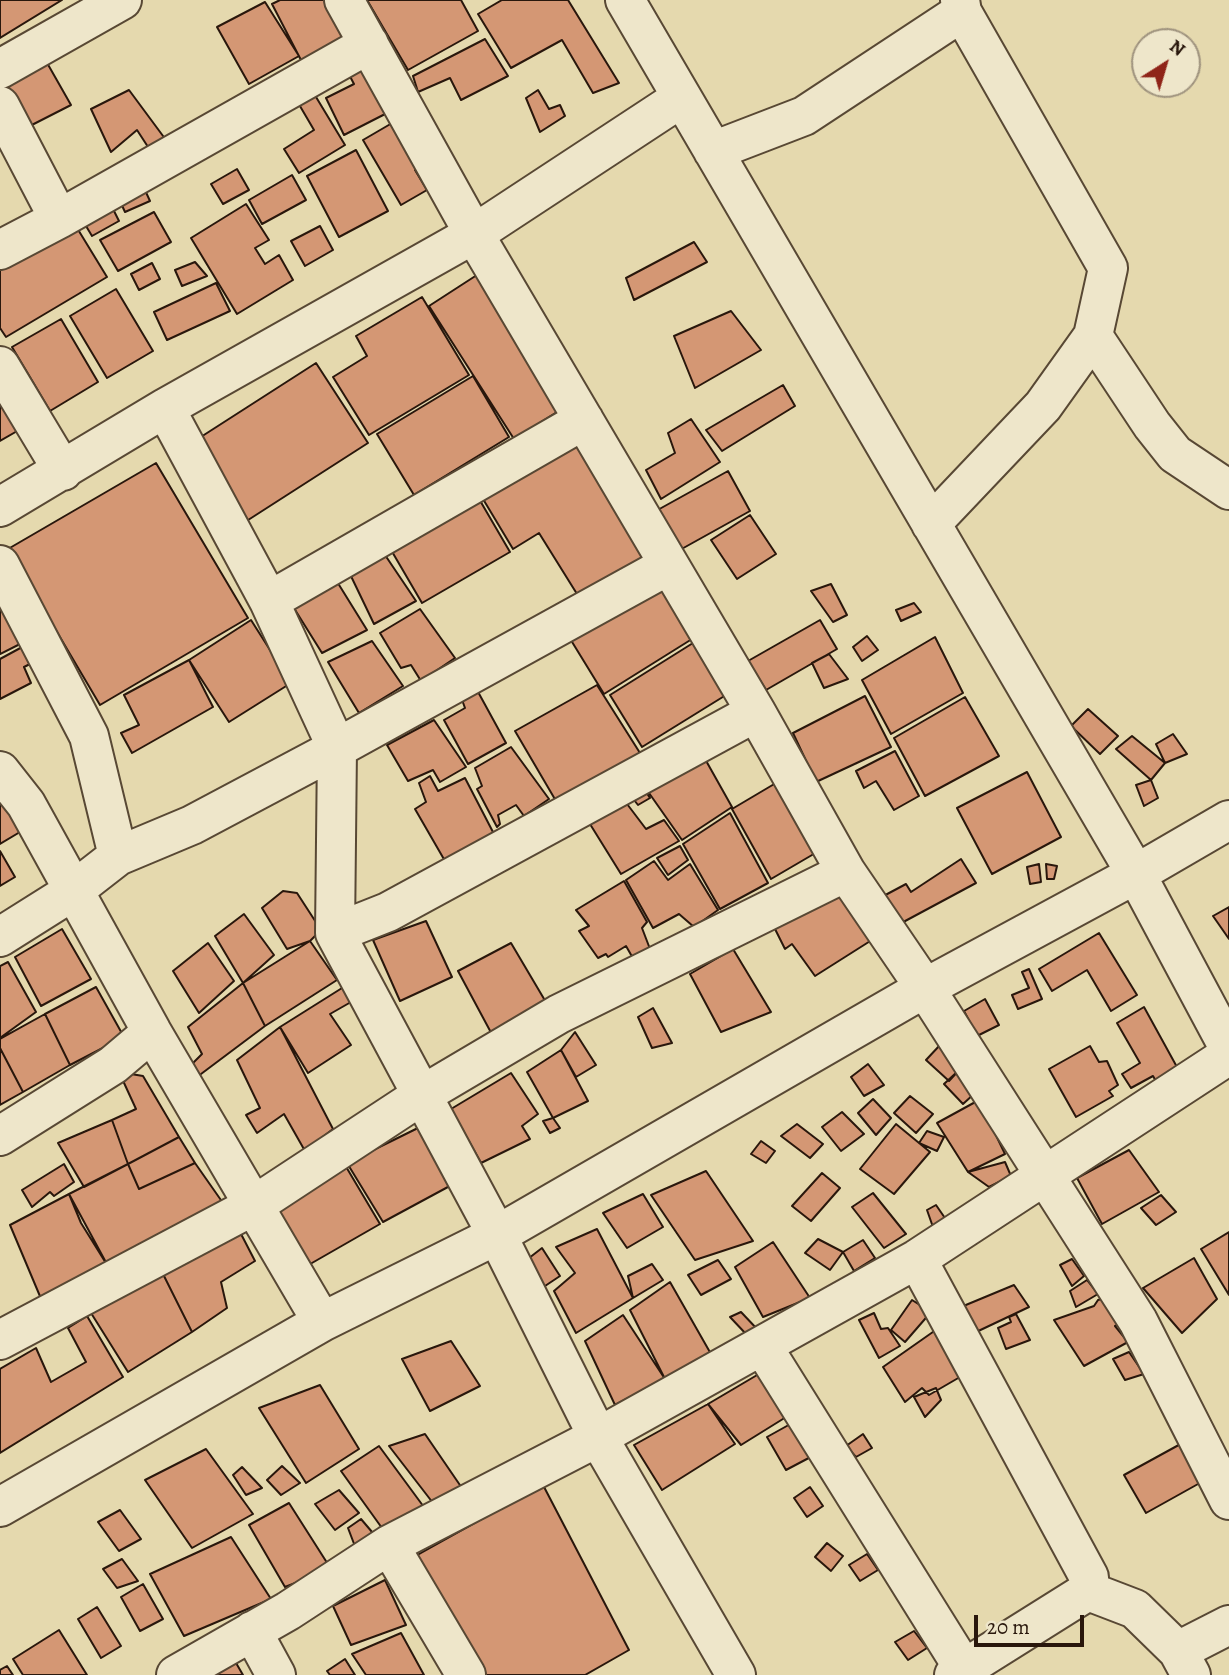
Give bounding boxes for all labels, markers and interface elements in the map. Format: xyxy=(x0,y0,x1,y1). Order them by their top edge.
north arrow xyxy=(1131,28,1201,98)
text: N xyxy=(1164,33,1191,62)
scale bar xyxy=(977,1602,1087,1646)
text: 20 m xyxy=(987,1613,1030,1641)

